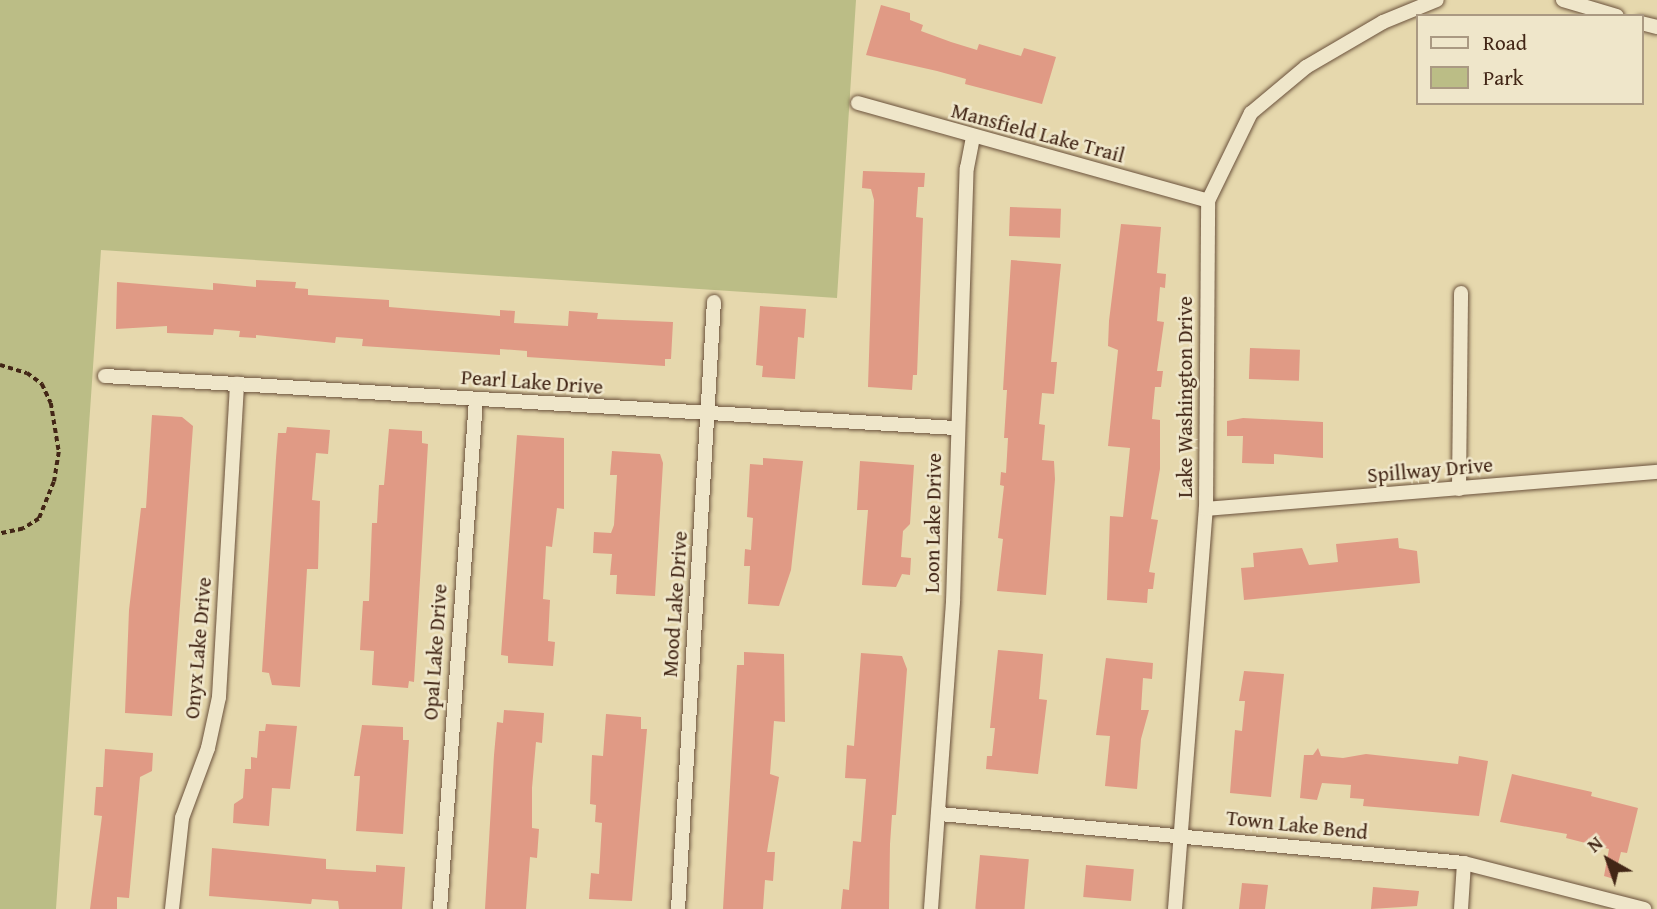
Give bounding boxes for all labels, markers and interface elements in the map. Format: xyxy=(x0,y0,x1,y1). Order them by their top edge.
legend xyxy=(1416,14,1643,105)
text: Road xyxy=(1483,27,1527,58)
text: Park xyxy=(1483,62,1524,93)
street label: Mansfield Lake Trail xyxy=(949,98,1127,168)
street label: Lake Washington Drive xyxy=(1172,296,1198,498)
street label: Pearl Lake Drive xyxy=(460,364,604,400)
street label: Spillway Drive xyxy=(1366,452,1494,488)
street label: Loon Lake Drive xyxy=(919,453,947,593)
street label: Mood Lake Drive xyxy=(657,530,693,678)
street label: Onyx Lake Drive xyxy=(179,576,217,720)
street label: Opal Lake Drive xyxy=(418,583,452,721)
street label: Town Lake Bend xyxy=(1225,805,1369,845)
north arrow xyxy=(1573,825,1643,895)
text: N xyxy=(1581,829,1608,859)

